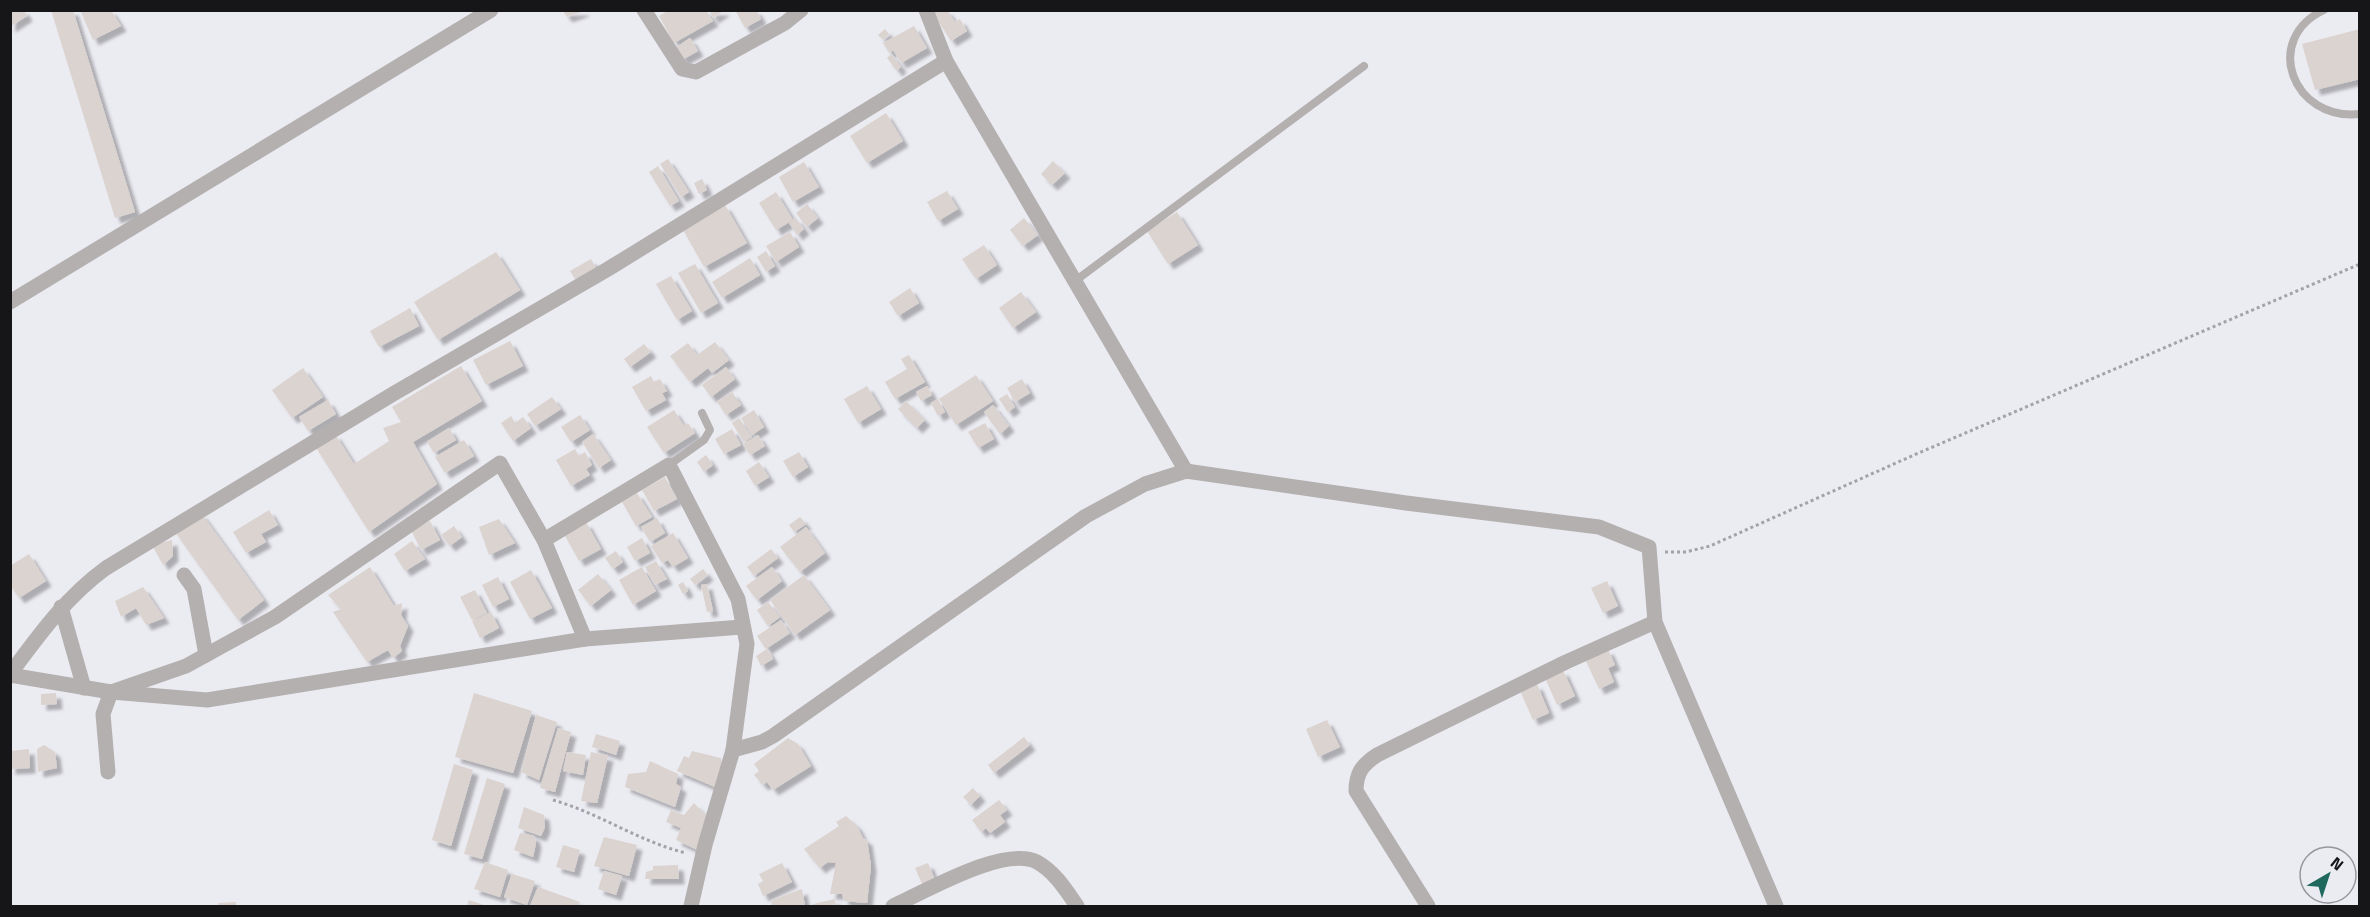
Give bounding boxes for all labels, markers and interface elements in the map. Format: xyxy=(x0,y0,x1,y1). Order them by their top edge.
north arrow xyxy=(2298,845,2358,905)
text: N xyxy=(2326,851,2349,876)

